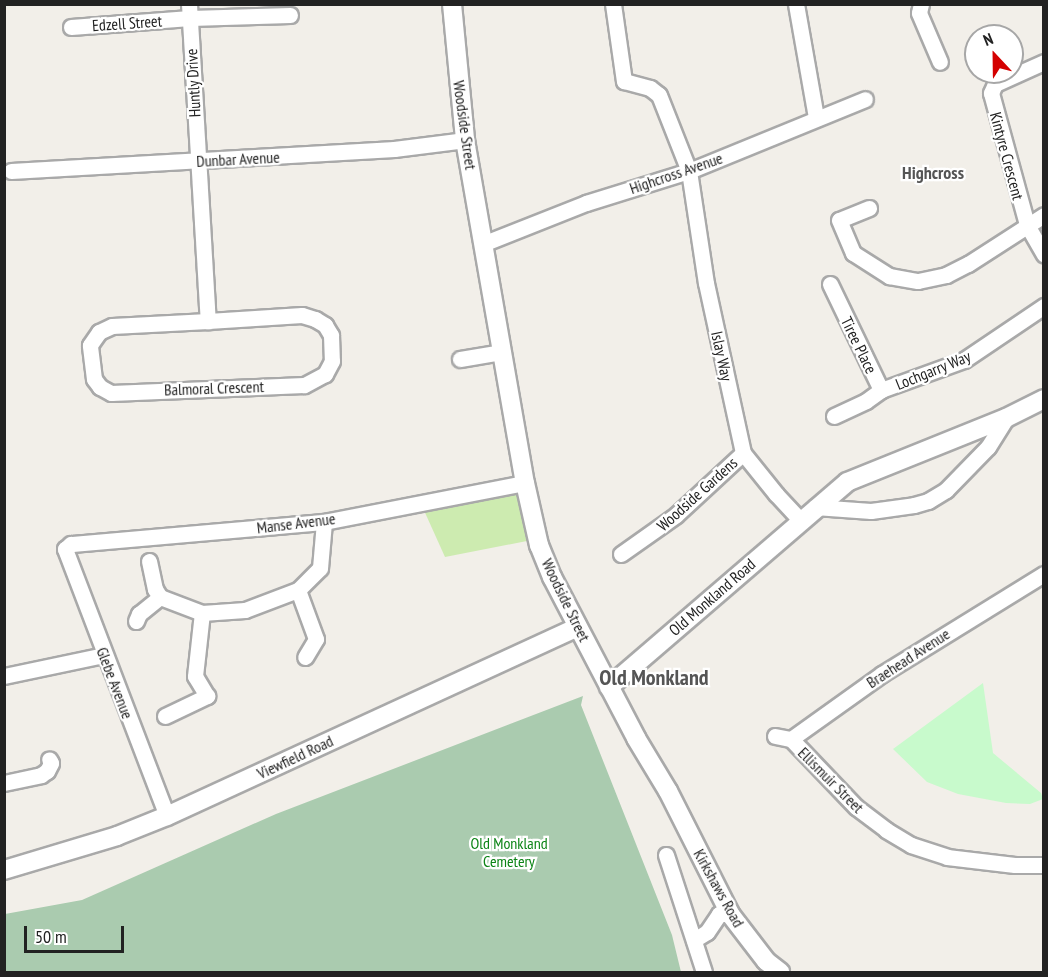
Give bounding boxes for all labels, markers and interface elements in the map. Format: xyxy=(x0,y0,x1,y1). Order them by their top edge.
street label: Edzell Street xyxy=(91,11,163,35)
north arrow xyxy=(964,24,1024,84)
text: N xyxy=(980,28,996,50)
street label: Huntly Drive xyxy=(182,48,204,118)
street label: Woodside Street xyxy=(449,79,481,171)
street label: Kintyre Crescent xyxy=(986,110,1028,202)
street label: Dunbar Avenue xyxy=(196,147,280,171)
street label: Highcross Avenue xyxy=(627,148,725,198)
district label: Highcross xyxy=(902,162,964,184)
street label: Tiree Place xyxy=(837,313,881,377)
street label: Islay Way xyxy=(707,329,737,383)
street label: Lochgarry Way xyxy=(892,346,974,394)
street label: Balmoral Crescent xyxy=(164,377,264,399)
street label: Woodside Gardens xyxy=(653,453,741,535)
street label: Manse Avenue xyxy=(255,509,337,537)
street label: Old Monkland Road xyxy=(665,554,759,640)
street label: Woodside Street xyxy=(538,555,594,645)
street label: Braehead Avenue xyxy=(863,624,953,692)
street label: Glebe Avenue xyxy=(92,644,138,722)
district label: Old Monkland xyxy=(599,665,709,691)
street label: Viewfield Road xyxy=(254,731,336,783)
street label: Ellismuir Street xyxy=(794,743,868,817)
park label: Old Monkland Cemetery xyxy=(470,833,548,871)
street label: Kirkshaws Road xyxy=(690,846,748,930)
scale bar xyxy=(27,914,128,952)
text: 50 m xyxy=(35,925,67,948)

